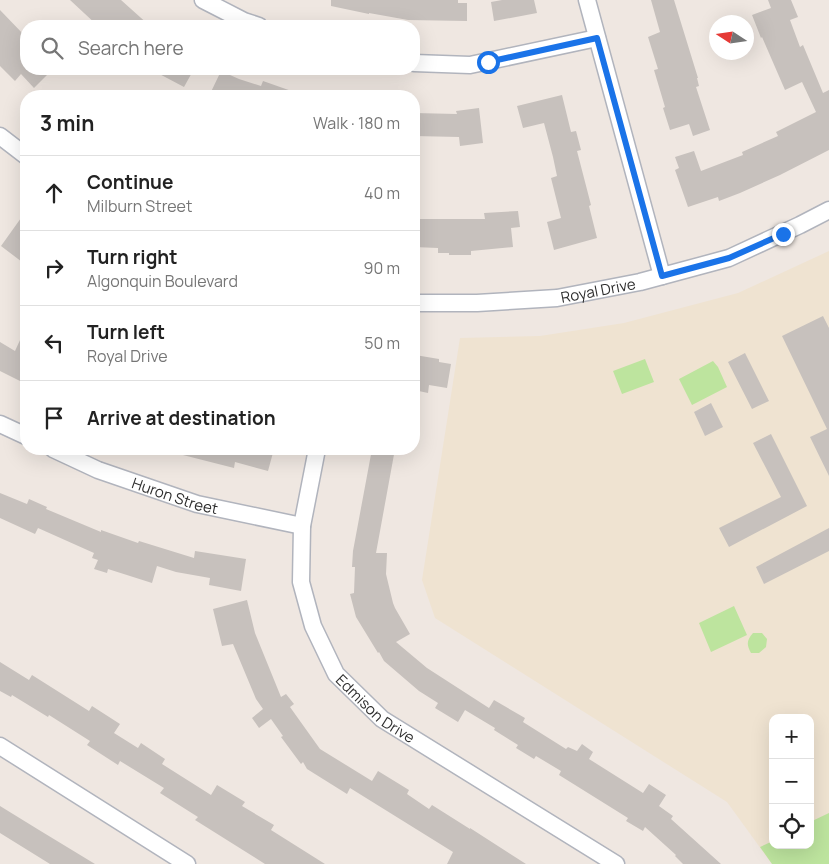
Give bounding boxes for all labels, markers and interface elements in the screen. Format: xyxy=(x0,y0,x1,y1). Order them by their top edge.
north arrow xyxy=(709,15,754,60)
search box xyxy=(20,20,420,75)
icon: search xyxy=(38,34,66,62)
text: Search here xyxy=(78,35,184,61)
route start xyxy=(477,51,500,74)
text: 3 min xyxy=(40,109,94,137)
text: Walk · 180 m xyxy=(313,112,400,134)
text: Continue xyxy=(87,169,173,195)
icon: ahead xyxy=(40,179,68,207)
text: 40 m xyxy=(364,182,400,204)
text: Milburn Street xyxy=(87,195,192,217)
route end xyxy=(772,223,795,246)
text: Turn right xyxy=(87,244,177,270)
icon: right xyxy=(40,254,68,282)
text: 90 m xyxy=(364,257,400,279)
text: Algonquin Boulevard xyxy=(87,270,238,292)
street label: Royal Drive xyxy=(559,273,637,308)
text: Turn left xyxy=(87,319,165,345)
icon: left xyxy=(40,329,68,357)
text: 50 m xyxy=(364,332,400,354)
text: Royal Drive xyxy=(87,345,168,367)
icon: arrive xyxy=(40,404,68,432)
text: Arrive at destination xyxy=(87,405,276,431)
street label: Huron Street xyxy=(129,472,220,519)
street label: Edmison Drive xyxy=(331,669,419,748)
map controls xyxy=(769,714,814,849)
button: + xyxy=(769,714,814,759)
button: − xyxy=(769,759,814,804)
button: locate xyxy=(769,804,814,849)

